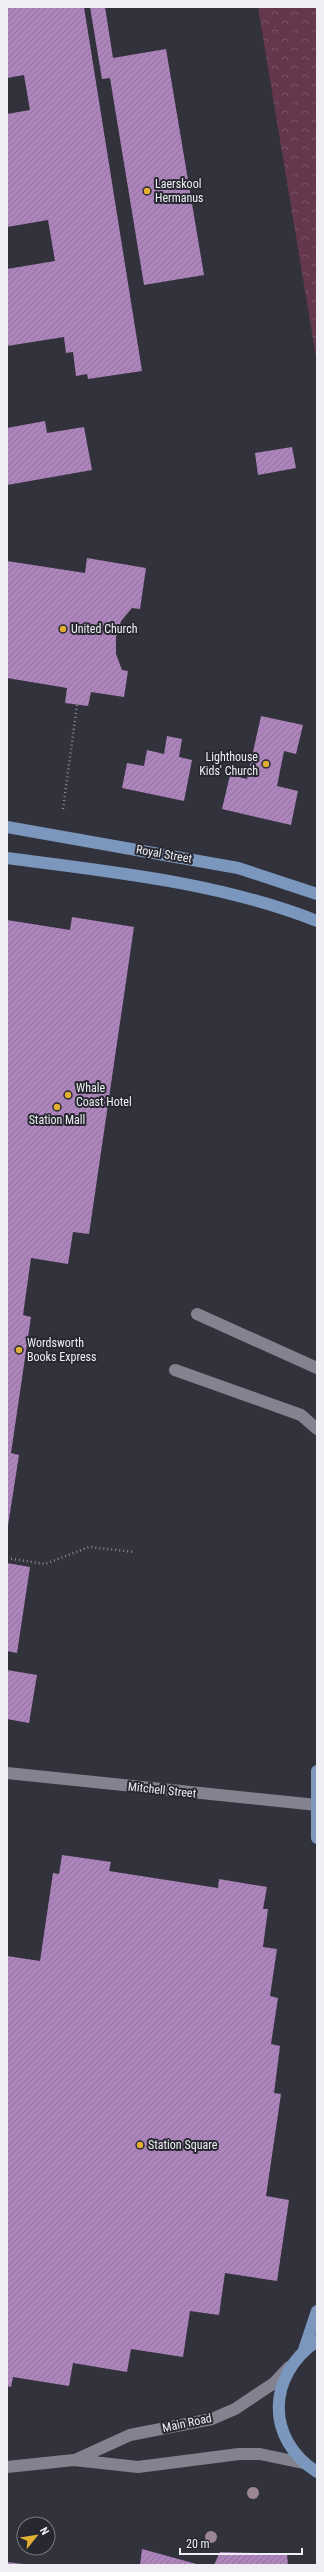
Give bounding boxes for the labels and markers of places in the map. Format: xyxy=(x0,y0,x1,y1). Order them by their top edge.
place label: Laerskool Hermanus xyxy=(155,177,204,205)
marker: Laerskool Hermanus xyxy=(142,186,152,196)
place label: United Church xyxy=(71,622,138,636)
marker: United Church xyxy=(58,624,68,634)
place label: Lighthouse Kids' Church xyxy=(199,750,258,778)
marker: Lighthouse Kids' Church xyxy=(261,759,271,769)
place label: Whale Coast Hotel xyxy=(76,1081,132,1109)
marker: Whale Coast Hotel xyxy=(63,1090,73,1100)
marker: Station Mall xyxy=(52,1102,62,1112)
place label: Station Mall xyxy=(29,1113,85,1127)
place label: Wordsworth Books Express xyxy=(27,1336,97,1364)
marker: Wordsworth Books Express xyxy=(14,1345,24,1355)
place label: Station Square xyxy=(148,2138,218,2152)
marker: Station Square xyxy=(135,2140,145,2150)

